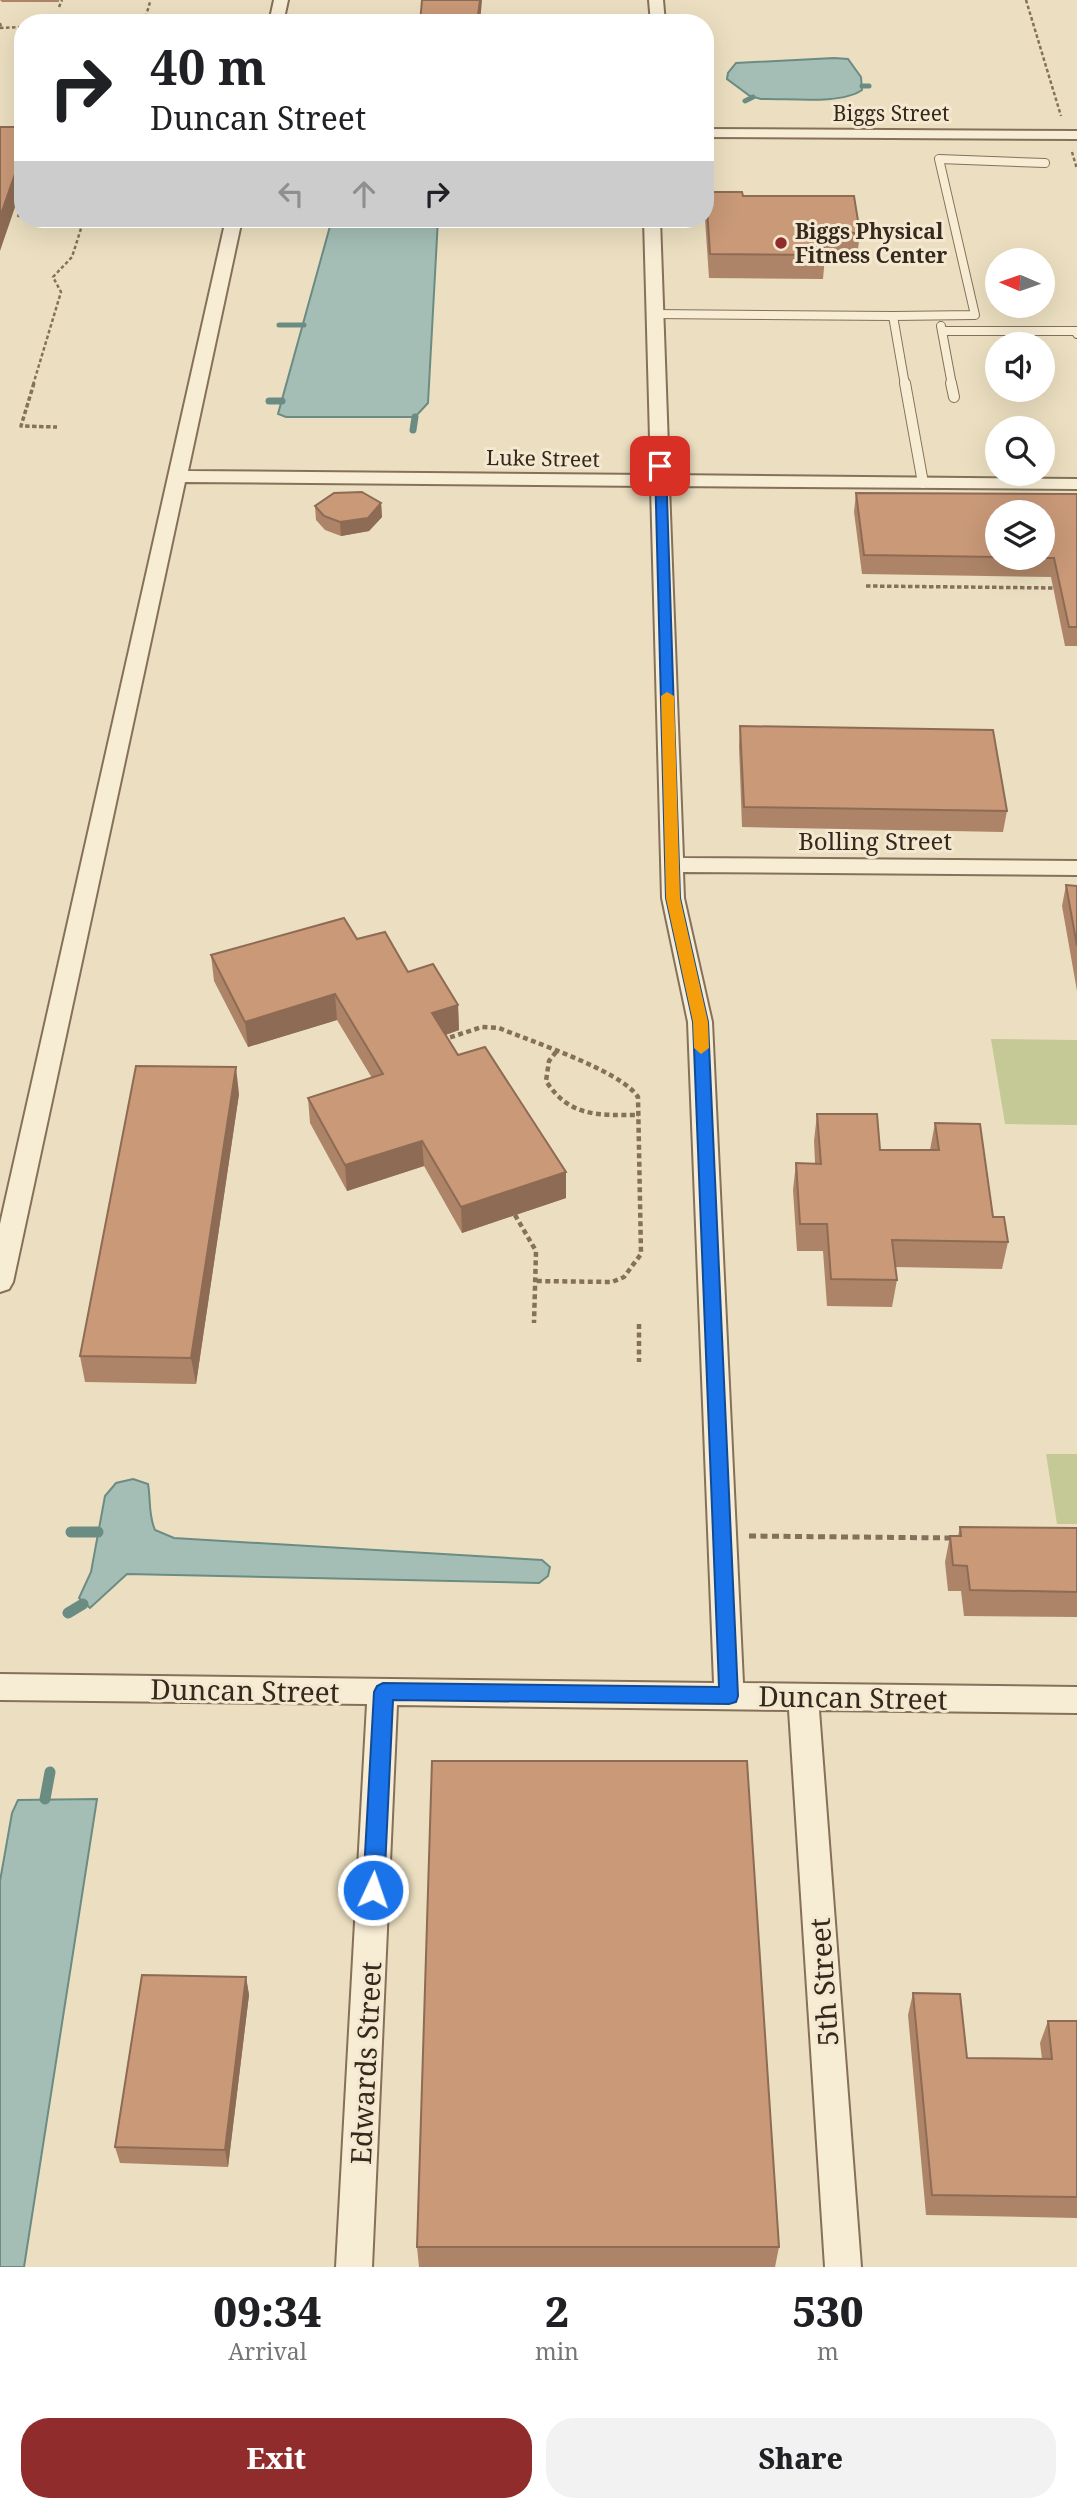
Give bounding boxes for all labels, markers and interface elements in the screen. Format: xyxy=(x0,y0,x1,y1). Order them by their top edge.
text: 40 m xyxy=(150,33,266,99)
icon: right xyxy=(35,42,126,133)
text: Duncan Street xyxy=(150,96,366,139)
street label: Biggs Street xyxy=(833,99,949,127)
icon: left xyxy=(272,175,310,213)
icon: ahead xyxy=(345,175,383,213)
icon: right xyxy=(418,175,456,213)
place label: Biggs Physical Fitness Center xyxy=(795,217,947,269)
marker: Biggs Physical Fitness Center xyxy=(773,235,789,251)
north arrow xyxy=(985,248,1055,318)
map controls xyxy=(985,248,1055,570)
button: sound xyxy=(985,332,1055,402)
button: search xyxy=(985,416,1055,486)
pin xyxy=(630,436,690,496)
street label: Luke Street xyxy=(486,443,600,473)
icon: arrive xyxy=(641,447,679,485)
button: layers xyxy=(985,500,1055,570)
street label: Bolling Street xyxy=(798,824,952,857)
street label: Duncan Street xyxy=(150,1669,340,1711)
street label: Duncan Street xyxy=(758,1676,948,1718)
position arrow xyxy=(336,1853,410,1927)
street label: 5th Street xyxy=(800,1916,846,2048)
street label: Edwards Street xyxy=(341,1961,389,2165)
text: 09:34 xyxy=(213,2282,322,2339)
text: 2 xyxy=(545,2282,569,2339)
text: 530 xyxy=(792,2282,864,2339)
text: Arrival xyxy=(228,2335,307,2367)
text: min xyxy=(535,2335,579,2367)
text: m xyxy=(817,2335,839,2367)
button: Exit xyxy=(21,2418,532,2498)
button: Share xyxy=(546,2418,1056,2498)

